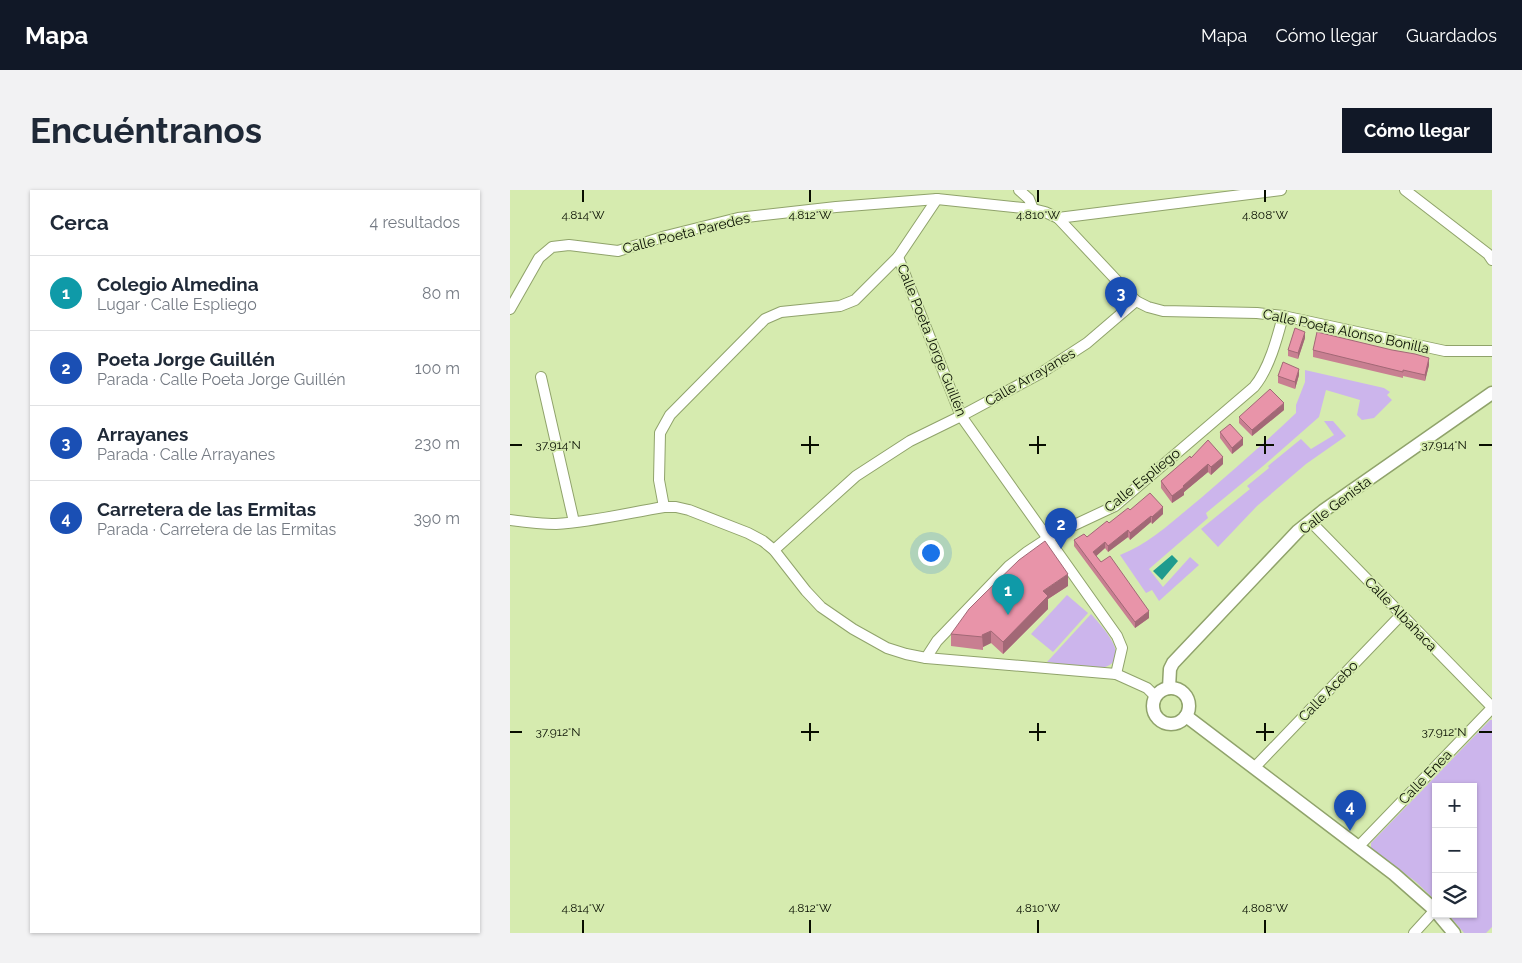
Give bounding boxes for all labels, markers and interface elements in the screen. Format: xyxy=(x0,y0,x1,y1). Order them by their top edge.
text: Mapa xyxy=(25,21,88,50)
text: Mapa xyxy=(1201,25,1247,46)
text: Cómo llegar xyxy=(1275,25,1378,46)
text: Guardados xyxy=(1406,25,1497,46)
button: Cómo llegar xyxy=(1342,108,1492,153)
text: Encuéntranos xyxy=(30,110,262,151)
text: 4.814°W xyxy=(561,208,605,222)
text: 4.812°W xyxy=(789,208,832,222)
text: 4.810°W xyxy=(1016,208,1060,222)
text: 4.808°W xyxy=(1242,208,1289,222)
street label: Calle Poeta Paredes xyxy=(621,209,751,257)
text: Cerca xyxy=(50,210,109,235)
text: 4 resultados xyxy=(370,213,460,232)
street label: Calle Poeta Jorge Guillén xyxy=(894,262,970,418)
text: Colegio Almedina xyxy=(97,273,259,295)
pin: 3 xyxy=(1105,277,1137,318)
text: 1 xyxy=(62,284,70,303)
text: 80 m xyxy=(422,284,460,303)
text: Lugar · Calle Espliego xyxy=(97,295,257,314)
street label: Calle Poeta Alonso Bonilla xyxy=(1261,306,1431,356)
street label: Calle Arrayanes xyxy=(982,345,1078,409)
text: Poeta Jorge Guillén xyxy=(97,348,275,370)
text: 2 xyxy=(61,359,71,378)
text: 100 m xyxy=(415,359,460,378)
text: Parada · Calle Poeta Jorge Guillén xyxy=(97,370,346,389)
text: Arrayanes xyxy=(97,423,188,445)
text: 3 xyxy=(62,434,70,453)
text: 230 m xyxy=(415,434,460,453)
text: 37.914°N xyxy=(535,438,581,452)
text: 37.914°N xyxy=(1421,438,1467,452)
text: Parada · Calle Arrayanes xyxy=(97,445,275,464)
street label: Calle Espliego xyxy=(1101,445,1183,515)
street label: Calle Genista xyxy=(1296,473,1374,537)
text: Carretera de las Ermitas xyxy=(97,498,316,520)
pin: 2 xyxy=(1045,508,1077,549)
text: 4 xyxy=(61,509,71,528)
text: 390 m xyxy=(414,509,460,528)
text: Parada · Carretera de las Ermitas xyxy=(97,520,336,539)
your location xyxy=(918,540,944,566)
pin: 1 xyxy=(992,574,1024,615)
street label: Calle Albahaca xyxy=(1362,574,1440,654)
street label: Calle Acebo xyxy=(1295,657,1361,725)
text: 37.912°N xyxy=(536,725,580,739)
text: 37.912°N xyxy=(1422,725,1466,739)
street label: Calle Enea xyxy=(1395,747,1455,807)
map controls xyxy=(1432,783,1477,918)
button: + xyxy=(1432,783,1477,828)
pin: 4 xyxy=(1334,790,1366,831)
button: − xyxy=(1432,828,1477,873)
button: layers xyxy=(1432,873,1477,918)
text: 4.814°W xyxy=(561,901,605,915)
text: 4.812°W xyxy=(789,901,832,915)
text: 4.810°W xyxy=(1016,901,1060,915)
text: 4.808°W xyxy=(1242,901,1289,915)

